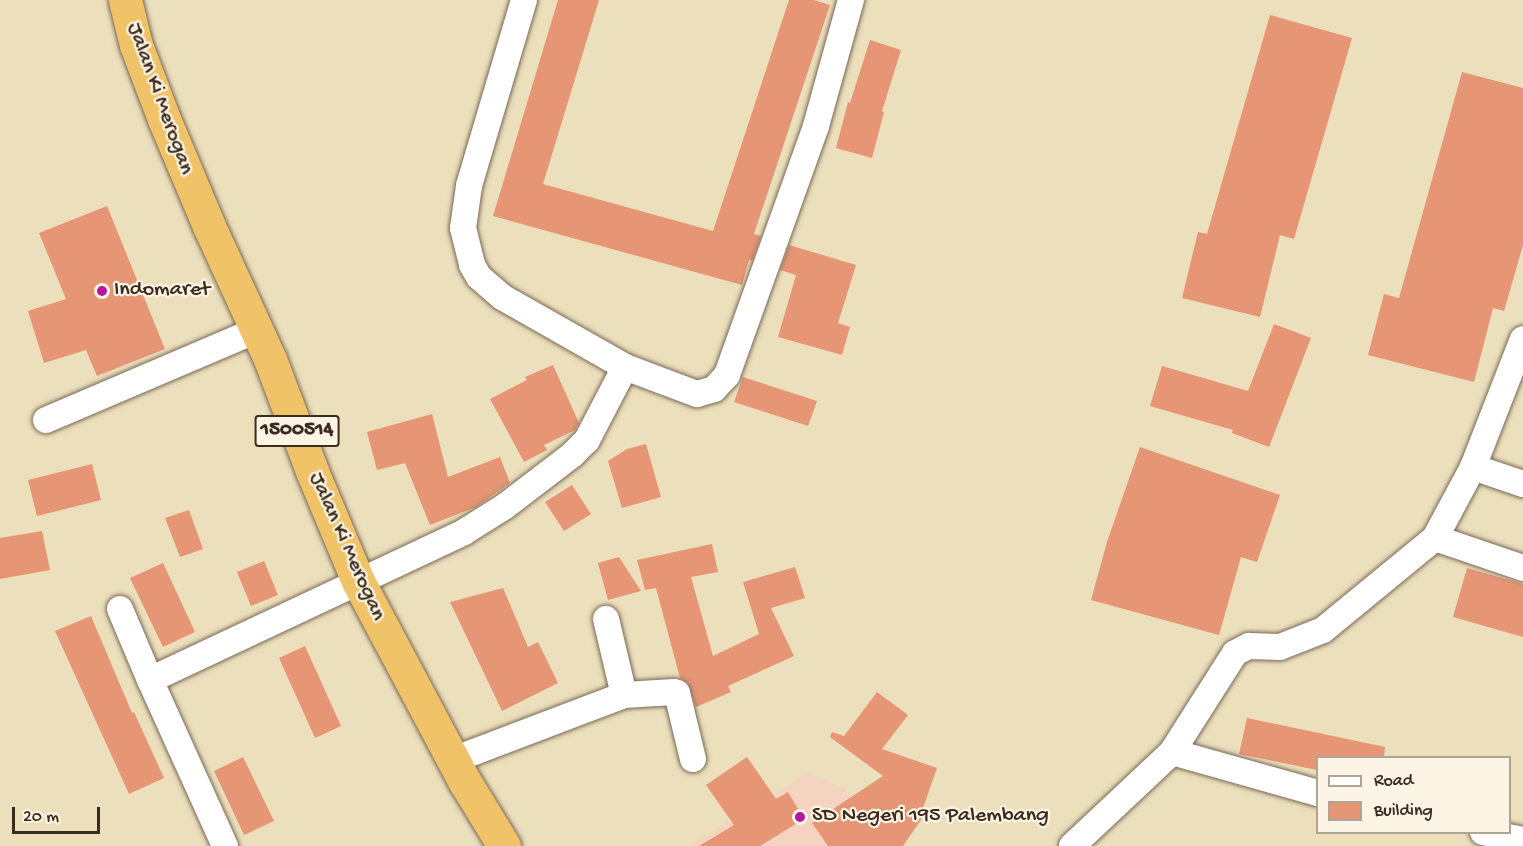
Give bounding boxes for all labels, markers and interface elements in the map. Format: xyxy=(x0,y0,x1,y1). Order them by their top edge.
street label: Jalan Ki Merogan xyxy=(119,19,199,179)
place label: Indomaret xyxy=(114,278,210,304)
marker: Indomaret xyxy=(95,284,109,298)
road number: 1500514 xyxy=(254,413,340,449)
street label: Jalan Ki Merogan xyxy=(301,469,391,625)
legend xyxy=(1316,756,1511,834)
text: Road xyxy=(1374,771,1413,792)
scale bar xyxy=(15,795,104,833)
text: Building xyxy=(1374,801,1433,822)
place label: SD Negeri 195 Palembang xyxy=(812,804,1049,830)
text: 20 m xyxy=(23,807,59,828)
marker: SD Negeri 195 Palembang xyxy=(793,810,807,824)

